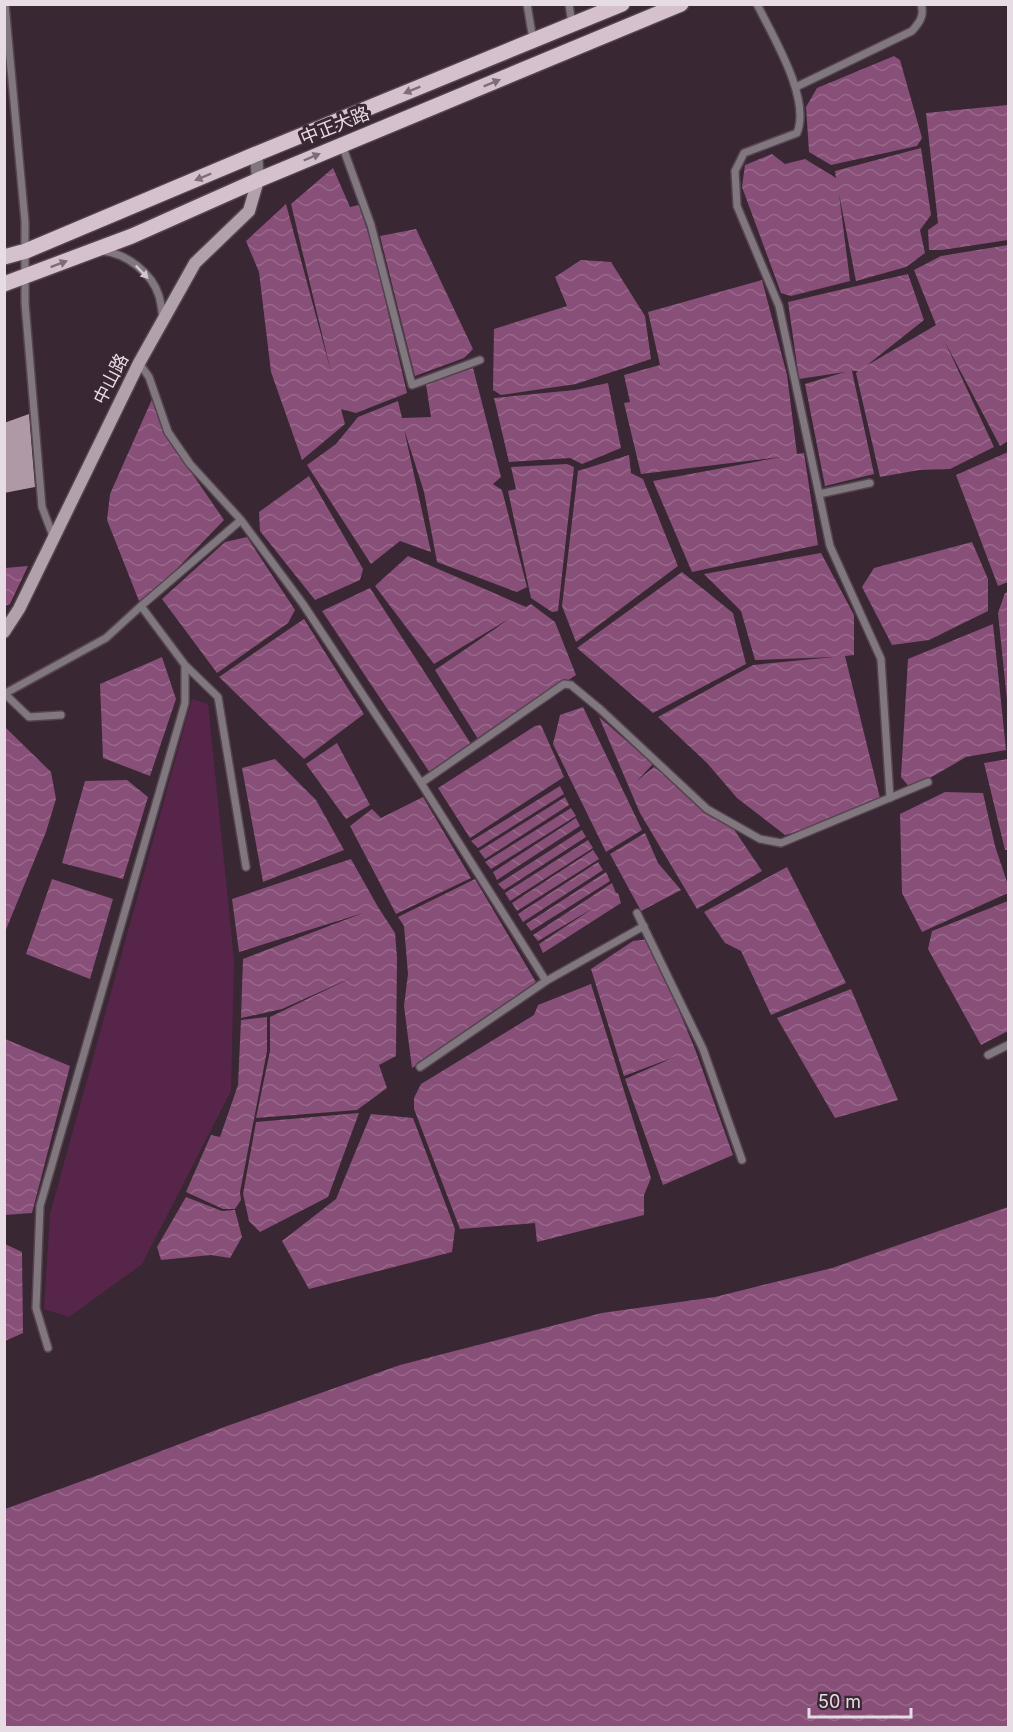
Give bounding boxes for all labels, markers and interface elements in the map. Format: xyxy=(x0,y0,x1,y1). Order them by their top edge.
one-way arrow xyxy=(483,78,501,87)
one-way arrow xyxy=(403,85,421,95)
street label: 中正大路 xyxy=(298,102,372,149)
one-way arrow xyxy=(303,152,321,161)
one-way arrow xyxy=(193,172,211,182)
one-way arrow xyxy=(50,259,68,268)
one-way arrow xyxy=(135,265,149,280)
street label: 中山路 xyxy=(89,350,132,408)
scale bar xyxy=(809,1681,911,1719)
text: 50 m xyxy=(818,1691,861,1712)

